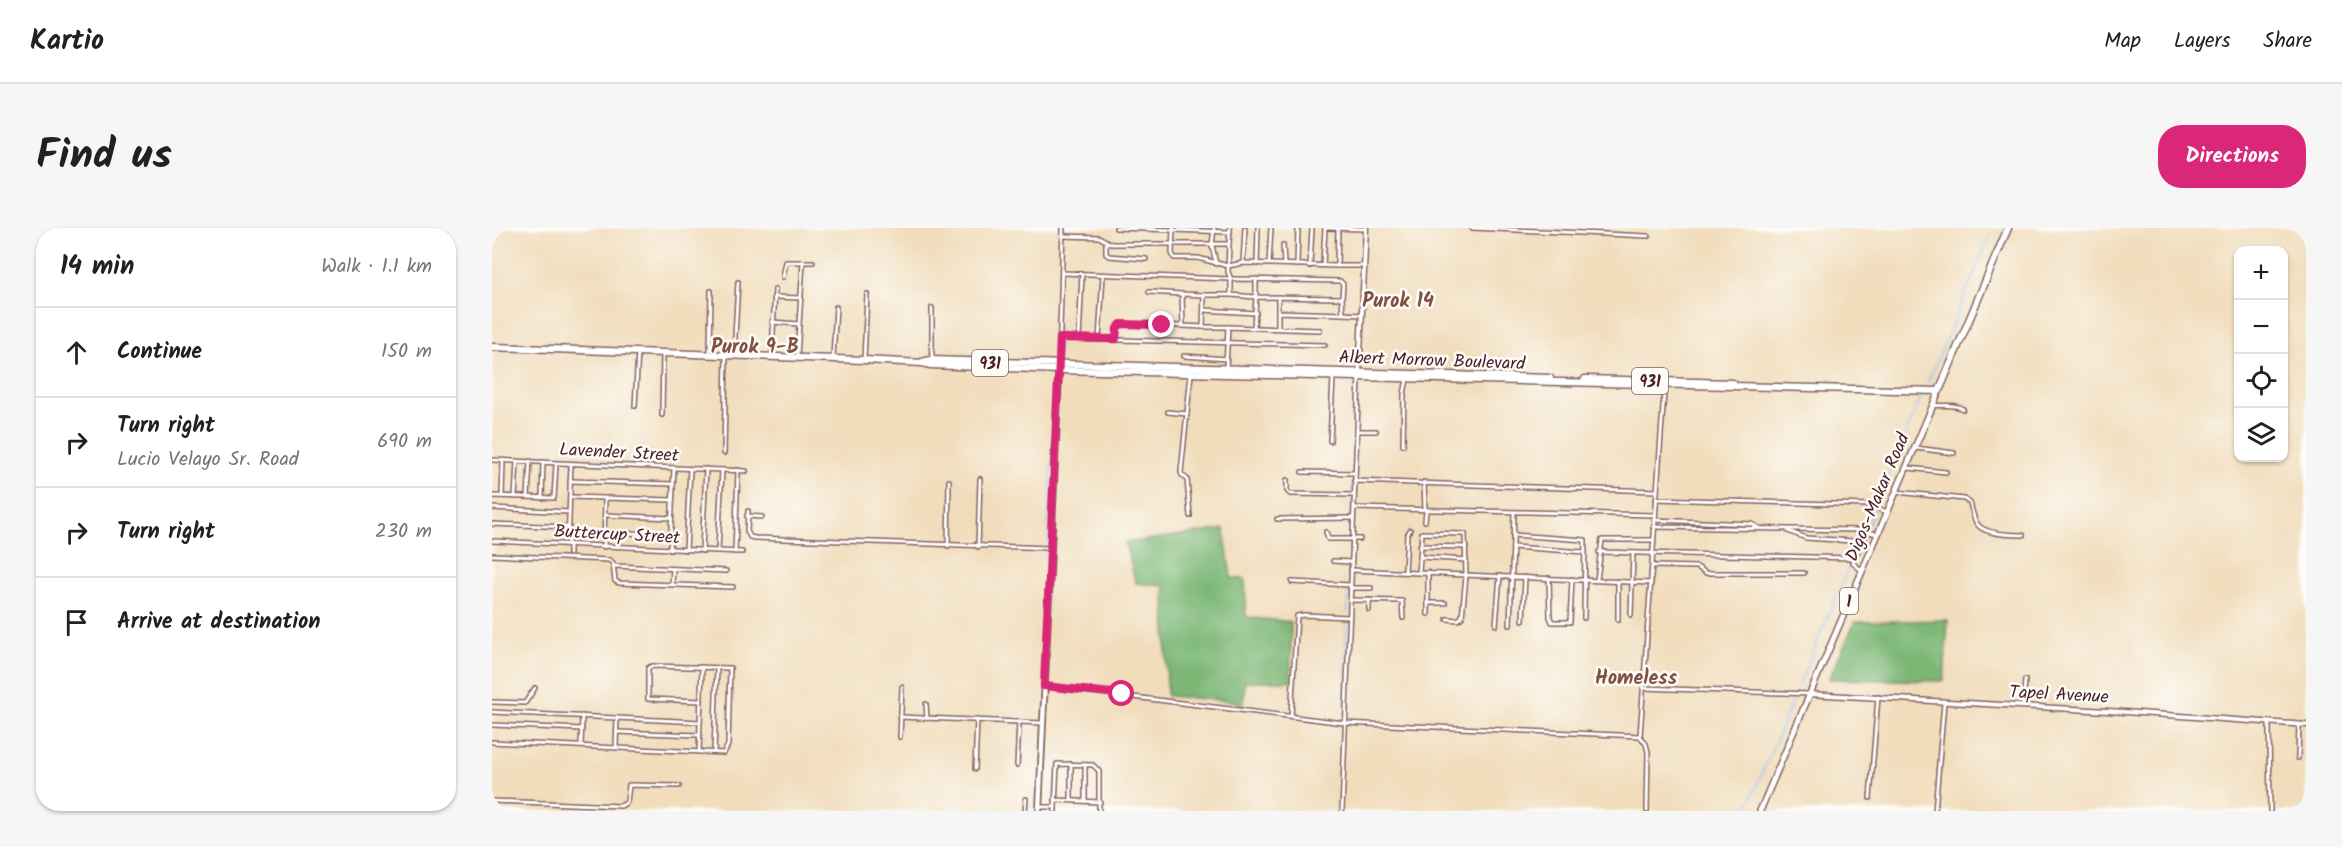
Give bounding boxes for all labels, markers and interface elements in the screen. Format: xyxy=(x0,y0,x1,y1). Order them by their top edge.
text: Kartio xyxy=(30,19,104,64)
text: Map xyxy=(2104,25,2141,58)
text: Layers xyxy=(2174,25,2230,58)
text: Share xyxy=(2263,25,2312,58)
text: Find us xyxy=(36,123,172,190)
button: Directions xyxy=(2158,125,2306,188)
text: 14 min xyxy=(60,246,135,288)
map controls xyxy=(2234,246,2288,462)
button: + xyxy=(2234,246,2288,300)
text: Walk · 1.1 km xyxy=(321,251,432,283)
district label: Purok 14 xyxy=(1362,286,1434,318)
button: − xyxy=(2234,300,2288,354)
route end xyxy=(1148,311,1174,337)
district label: Purok 9-B xyxy=(711,332,799,364)
text: Continue xyxy=(117,335,202,370)
icon: ahead xyxy=(60,336,93,369)
text: 150 m xyxy=(381,336,432,368)
street label: Albert Morrow Boulevard xyxy=(1338,344,1527,379)
road number: 931 xyxy=(972,350,1008,376)
button: locate xyxy=(2234,354,2288,408)
road number: 931 xyxy=(1632,368,1668,394)
button: layers xyxy=(2234,408,2288,462)
text: Turn right xyxy=(117,409,215,444)
icon: right xyxy=(60,426,93,459)
text: 690 m xyxy=(377,426,432,458)
street label: Digos-Makar Road xyxy=(1838,428,1919,566)
street label: Lavender Street xyxy=(559,436,680,471)
text: Lucio Velayo Sr. Road xyxy=(117,444,299,476)
text: Turn right xyxy=(117,515,215,550)
icon: right xyxy=(60,516,93,549)
text: 230 m xyxy=(375,516,432,548)
street label: Buttercup Street xyxy=(553,518,682,553)
road number: 1 xyxy=(1840,588,1858,614)
text: Arrive at destination xyxy=(117,605,320,640)
icon: arrive xyxy=(60,606,93,639)
district label: Homeless xyxy=(1595,663,1678,695)
street label: Tapel Avenue xyxy=(2009,678,2109,713)
route start xyxy=(1108,680,1134,706)

